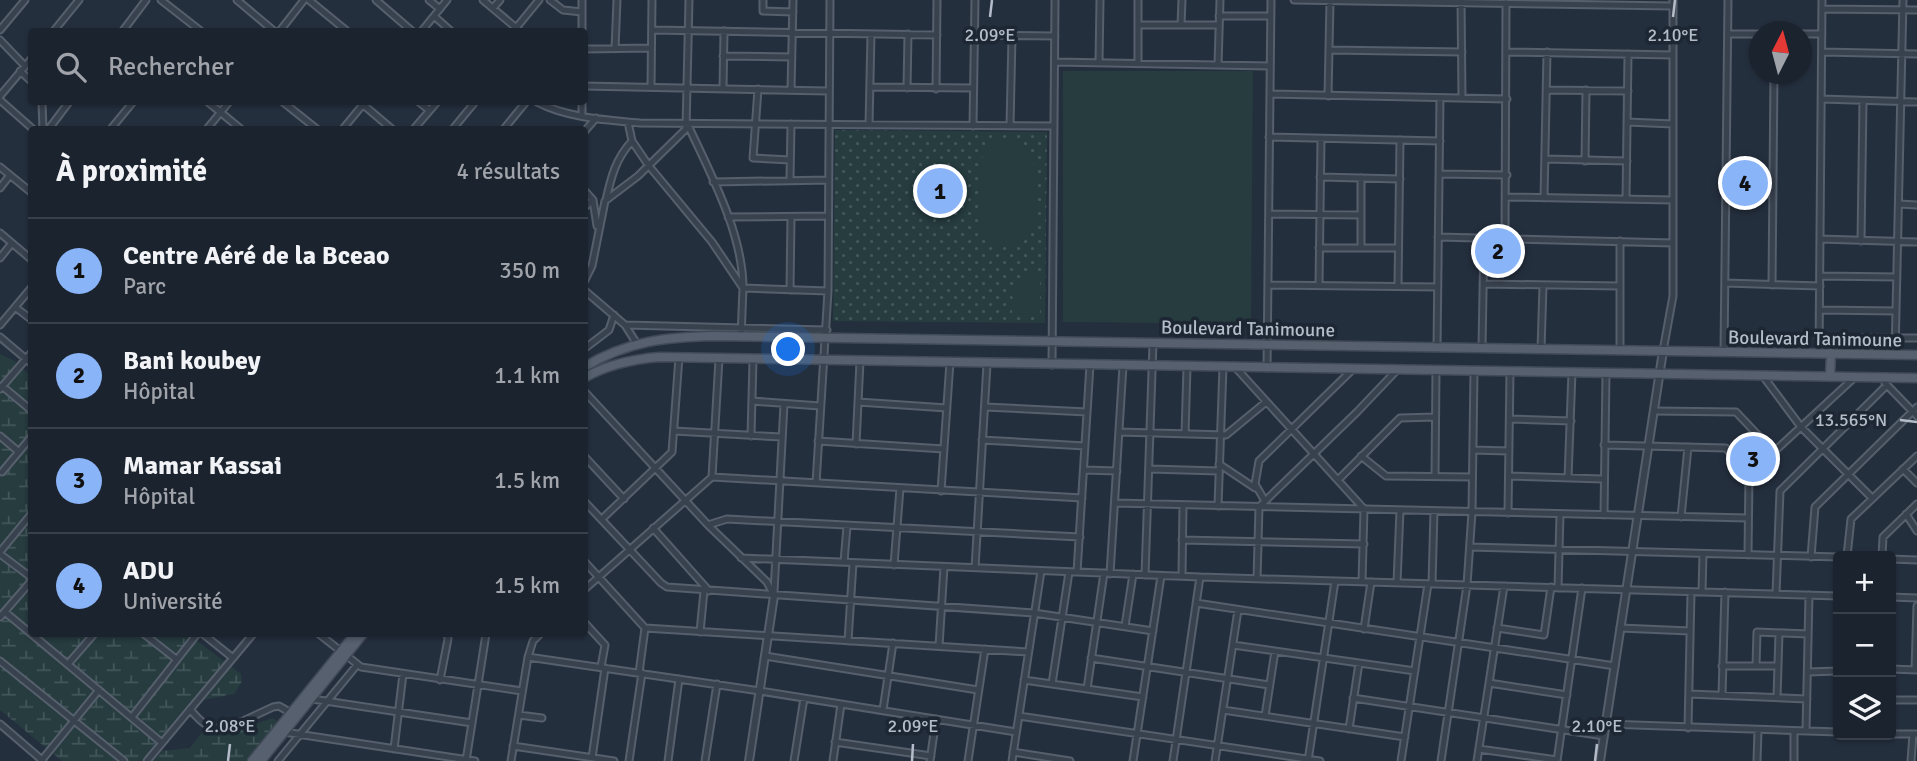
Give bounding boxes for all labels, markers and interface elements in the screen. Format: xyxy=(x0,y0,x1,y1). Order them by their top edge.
north arrow xyxy=(1749,21,1812,84)
text: 2.09°E xyxy=(965,24,1015,46)
text: 2.10°E xyxy=(1648,24,1698,46)
search box xyxy=(28,28,588,105)
icon: search xyxy=(52,48,90,86)
text: Rechercher xyxy=(108,51,234,83)
text: À proximité xyxy=(56,153,207,190)
text: 4 résultats xyxy=(456,157,560,186)
pin: 4 xyxy=(1722,157,1768,209)
pin: 1 xyxy=(917,165,963,217)
pin: 2 xyxy=(1475,225,1521,277)
text: Centre Aéré de la Bceao xyxy=(123,240,390,272)
text: 1 xyxy=(73,256,85,285)
text: 350 m xyxy=(499,256,560,285)
text: Parc xyxy=(123,272,166,301)
street label: Boulevard Tanimoune xyxy=(1161,315,1335,343)
street label: Boulevard Tanimoune xyxy=(1728,325,1902,353)
your location xyxy=(771,332,805,366)
text: Bani koubey xyxy=(123,345,261,377)
text: 2 xyxy=(73,361,85,390)
text: 1.1 km xyxy=(494,361,560,390)
text: Hôpital xyxy=(123,377,195,406)
text: 13.565°N xyxy=(1815,409,1887,431)
pin: 3 xyxy=(1730,433,1776,485)
text: Mamar Kassai xyxy=(123,450,282,482)
text: 3 xyxy=(73,466,85,495)
text: 1.5 km xyxy=(494,466,560,495)
text: Hôpital xyxy=(123,482,195,511)
map controls xyxy=(1833,551,1896,740)
button: + xyxy=(1833,551,1896,614)
text: ADU xyxy=(123,555,174,587)
text: 4 xyxy=(73,571,85,600)
text: 1.5 km xyxy=(494,571,560,600)
text: Université xyxy=(123,587,223,616)
button: − xyxy=(1833,614,1896,677)
button: layers xyxy=(1833,677,1896,740)
text: 2.08°E xyxy=(205,715,255,737)
text: 2.09°E xyxy=(888,715,938,737)
text: 2.10°E xyxy=(1572,715,1622,737)

